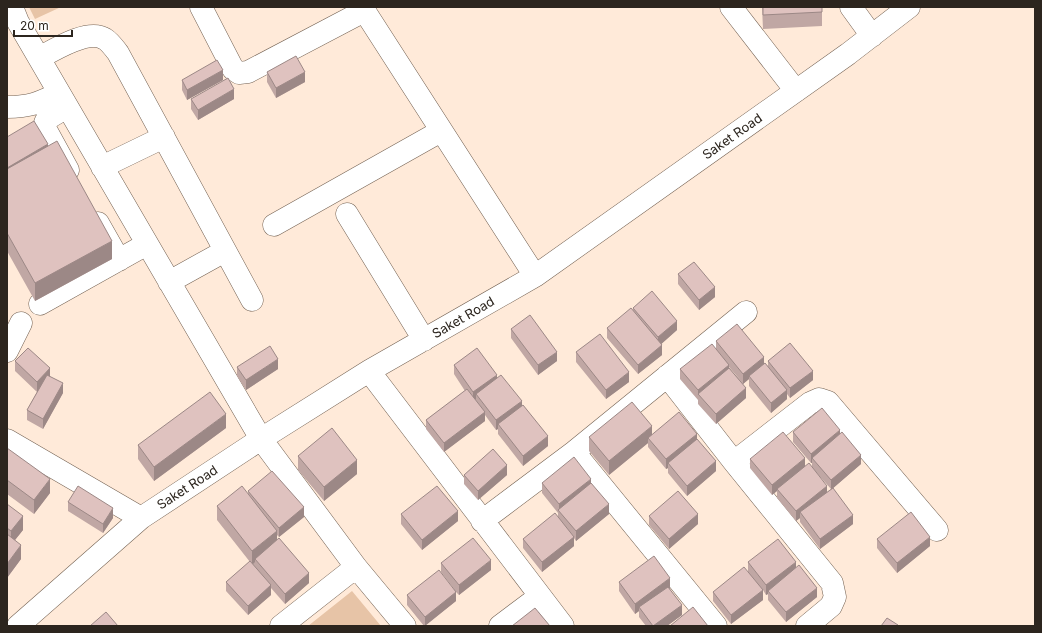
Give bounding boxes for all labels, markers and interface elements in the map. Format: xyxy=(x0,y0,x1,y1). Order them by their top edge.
scale bar xyxy=(14,12,72,38)
text: 20 m xyxy=(20,18,49,33)
street label: Saket Road xyxy=(699,110,765,162)
street label: Saket Road xyxy=(429,293,497,341)
street label: Saket Road xyxy=(154,461,220,513)

